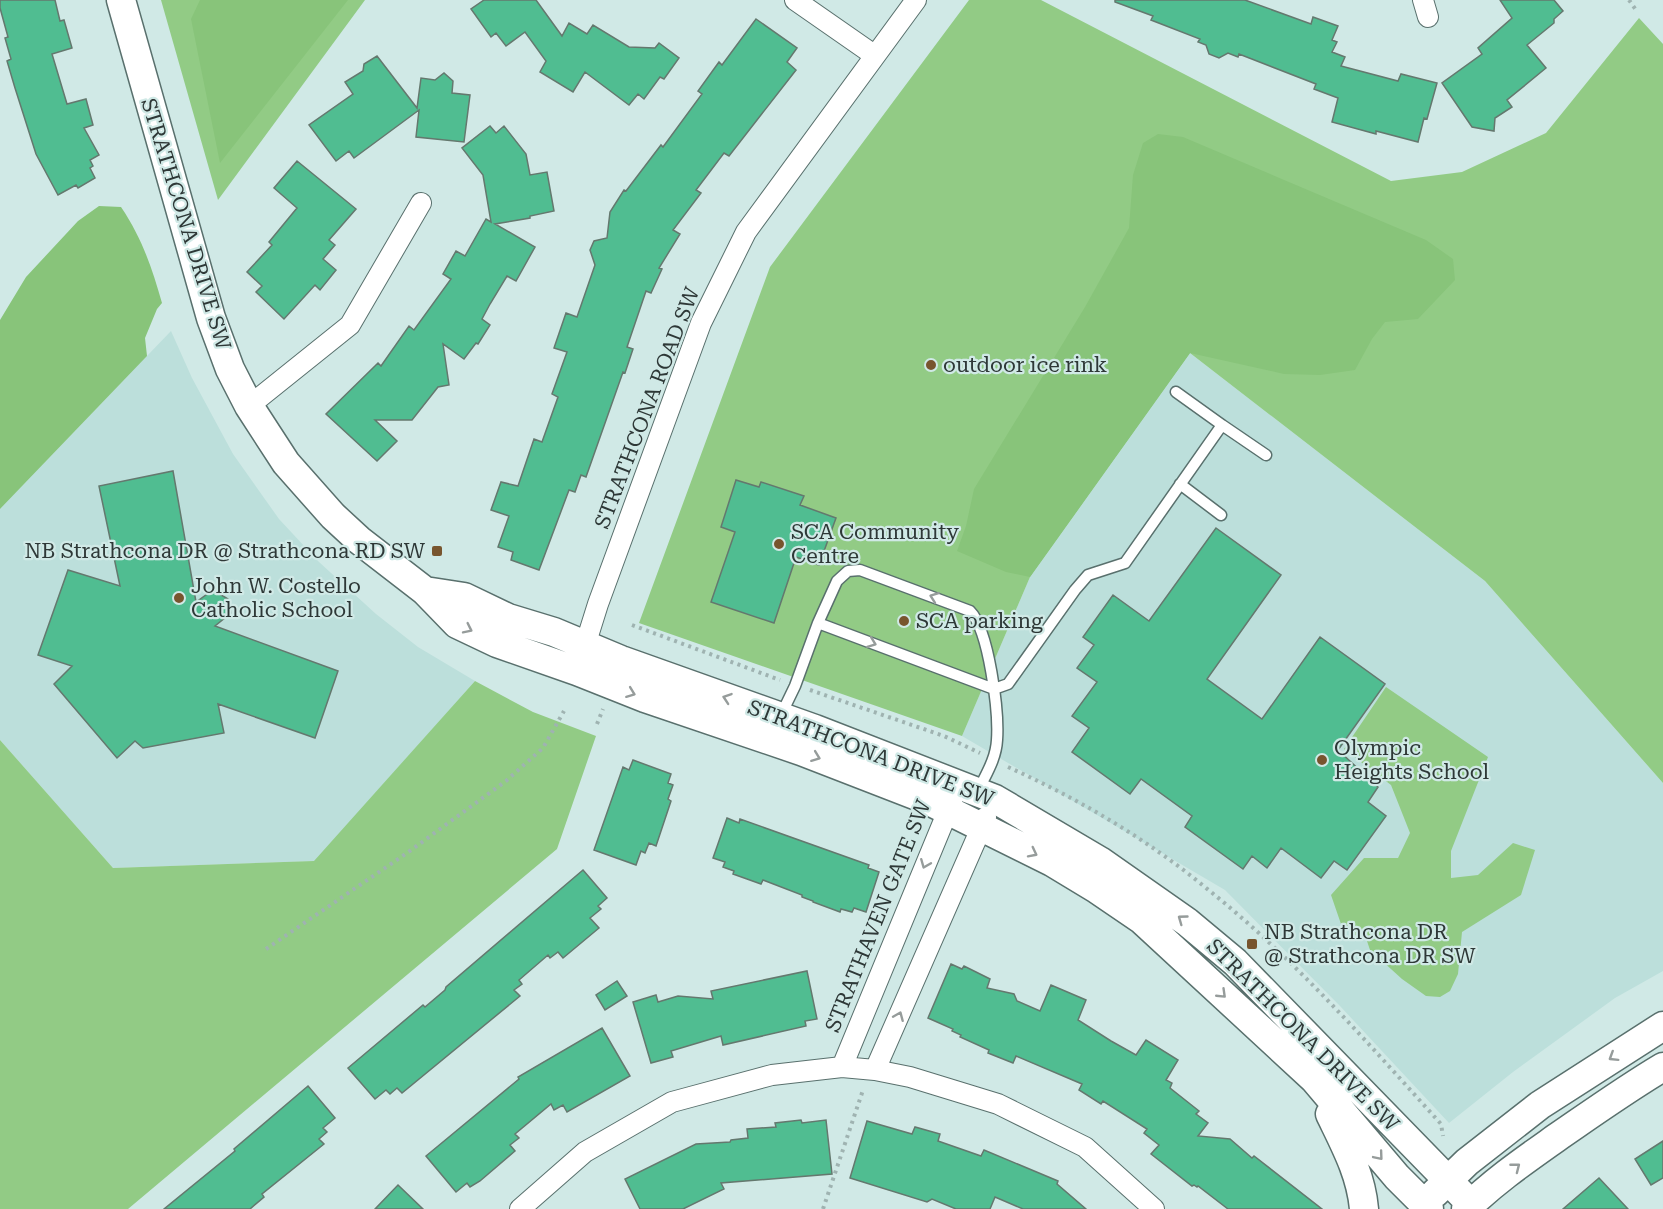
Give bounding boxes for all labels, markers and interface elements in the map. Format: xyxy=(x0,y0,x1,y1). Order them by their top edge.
street label: STRATHCONA DRIVE SW xyxy=(136,95,236,353)
street label: STRATHCONA ROAD SW xyxy=(590,283,704,532)
place label: outdoor ice rink xyxy=(943,353,1107,377)
marker: outdoor ice rink xyxy=(924,358,938,372)
place label: SCA Community Centre xyxy=(791,520,959,568)
marker: SCA Community Centre xyxy=(772,537,786,551)
place label: NB Strathcona DR @ Strathcona RD SW xyxy=(25,539,426,563)
marker: NB Strathcona DR @ Strathcona RD SW xyxy=(430,544,444,558)
place label: John W. Costello Catholic School xyxy=(191,574,361,622)
marker: John W. Costello Catholic School xyxy=(172,591,186,605)
one-way arrow xyxy=(929,592,940,604)
place label: SCA parking xyxy=(916,609,1043,633)
marker: SCA parking xyxy=(897,614,911,628)
one-way arrow xyxy=(461,622,472,634)
one-way arrow xyxy=(867,636,877,649)
one-way arrow xyxy=(625,686,636,698)
one-way arrow xyxy=(722,692,733,705)
street label: STRATHCONA DRIVE SW xyxy=(745,695,998,811)
place label: Olympic Heights School xyxy=(1334,736,1490,784)
one-way arrow xyxy=(810,749,820,762)
marker: Olympic Heights School xyxy=(1315,753,1329,767)
street label: STRATHAVEN GATE SW xyxy=(820,796,936,1036)
one-way arrow xyxy=(1026,845,1037,857)
one-way arrow xyxy=(920,858,932,869)
one-way arrow xyxy=(1178,916,1189,927)
place label: NB Strathcona DR @ Strathcona DR SW xyxy=(1264,920,1476,968)
street label: STRATHCONA DRIVE SW xyxy=(1202,934,1405,1137)
marker: NB Strathcona DR @ Strathcona DR SW xyxy=(1245,937,1259,951)
one-way arrow xyxy=(1215,987,1225,998)
one-way arrow xyxy=(891,1012,903,1023)
one-way arrow xyxy=(1609,1050,1620,1061)
one-way arrow xyxy=(1372,1149,1383,1160)
one-way arrow xyxy=(1510,1164,1521,1175)

